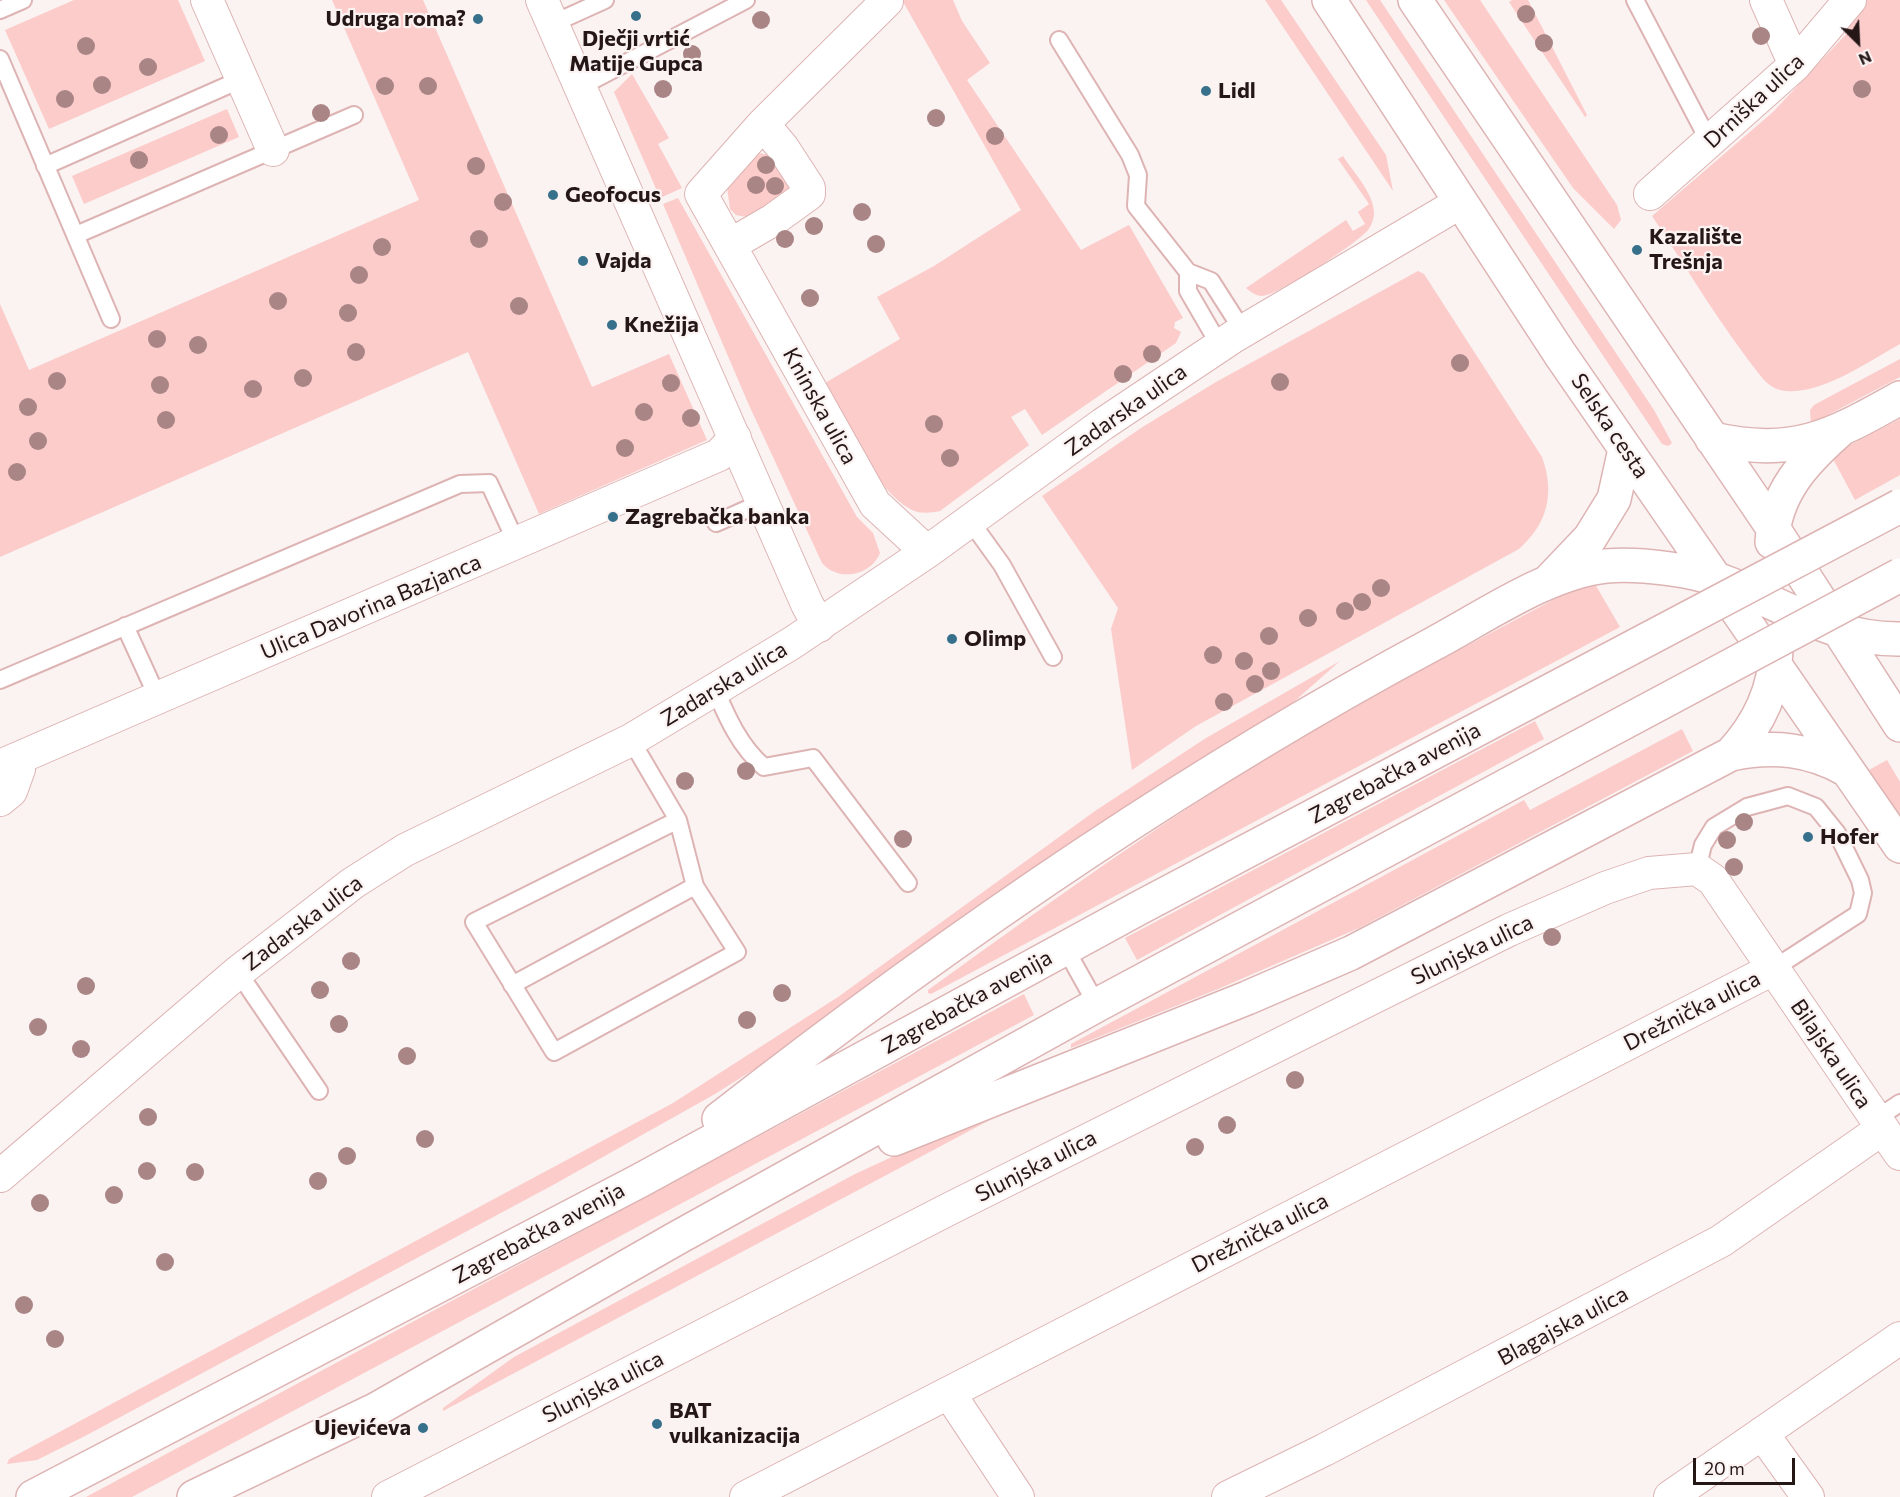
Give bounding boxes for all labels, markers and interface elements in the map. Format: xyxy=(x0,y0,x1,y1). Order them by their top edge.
place label: Udruga roma? xyxy=(326,6,466,32)
marker: Dječji vrtić Matije Gupca xyxy=(629,9,643,23)
marker: Udruga roma? xyxy=(471,12,485,26)
north arrow xyxy=(1828,12,1888,72)
place label: Dječji vrtić Matije Gupca xyxy=(569,26,703,78)
street label: Drniška ulica xyxy=(1699,48,1809,154)
text: N xyxy=(1856,48,1875,70)
place label: Lidl xyxy=(1218,78,1256,104)
marker: Lidl xyxy=(1199,84,1213,98)
place label: Geofocus xyxy=(565,182,661,208)
marker: Geofocus xyxy=(546,188,560,202)
place label: Kazalište Trešnja xyxy=(1649,224,1742,276)
marker: Kazalište Trešnja xyxy=(1630,243,1644,257)
place label: Vajda xyxy=(595,248,652,274)
marker: Vajda xyxy=(576,254,590,268)
place label: Knežija xyxy=(624,312,699,338)
marker: Knežija xyxy=(605,318,619,332)
street label: Kninska ulica xyxy=(777,343,863,469)
street label: Zadarska ulica xyxy=(1060,358,1192,462)
street label: Selska cesta xyxy=(1565,369,1655,483)
place label: Zagrebačka banka xyxy=(625,504,809,530)
marker: Zagrebačka banka xyxy=(606,510,620,524)
street label: Ulica Davorina Bazjanca xyxy=(257,549,485,665)
place label: Olimp xyxy=(964,626,1026,652)
marker: Olimp xyxy=(945,632,959,646)
street label: Zadarska ulica xyxy=(656,636,792,732)
street label: Zagrebačka avenija xyxy=(1305,717,1485,829)
place label: Hofer xyxy=(1820,824,1879,850)
marker: Hofer xyxy=(1801,830,1815,844)
street label: Zadarska ulica xyxy=(238,870,368,976)
street label: Slunjska ulica xyxy=(1407,909,1537,991)
street label: Zagrebačka avenija xyxy=(877,944,1057,1060)
street label: Drežnička ulica xyxy=(1619,965,1765,1057)
street label: Bilajska ulica xyxy=(1785,994,1877,1114)
street label: Slunjska ulica xyxy=(971,1124,1101,1208)
street label: Zagrebačka avenija xyxy=(449,1177,629,1289)
street label: Drežnička ulica xyxy=(1187,1187,1333,1279)
street label: Blagajska ulica xyxy=(1493,1281,1633,1371)
street label: Slunjska ulica xyxy=(538,1345,668,1429)
place label: BAT vulkanizacija xyxy=(669,1398,800,1450)
place label: Ujevićeva xyxy=(314,1415,411,1441)
marker: BAT vulkanizacija xyxy=(650,1417,664,1431)
marker: Ujevićeva xyxy=(416,1421,430,1435)
scale bar xyxy=(1696,1446,1798,1484)
text: 20 m xyxy=(1704,1457,1745,1479)

